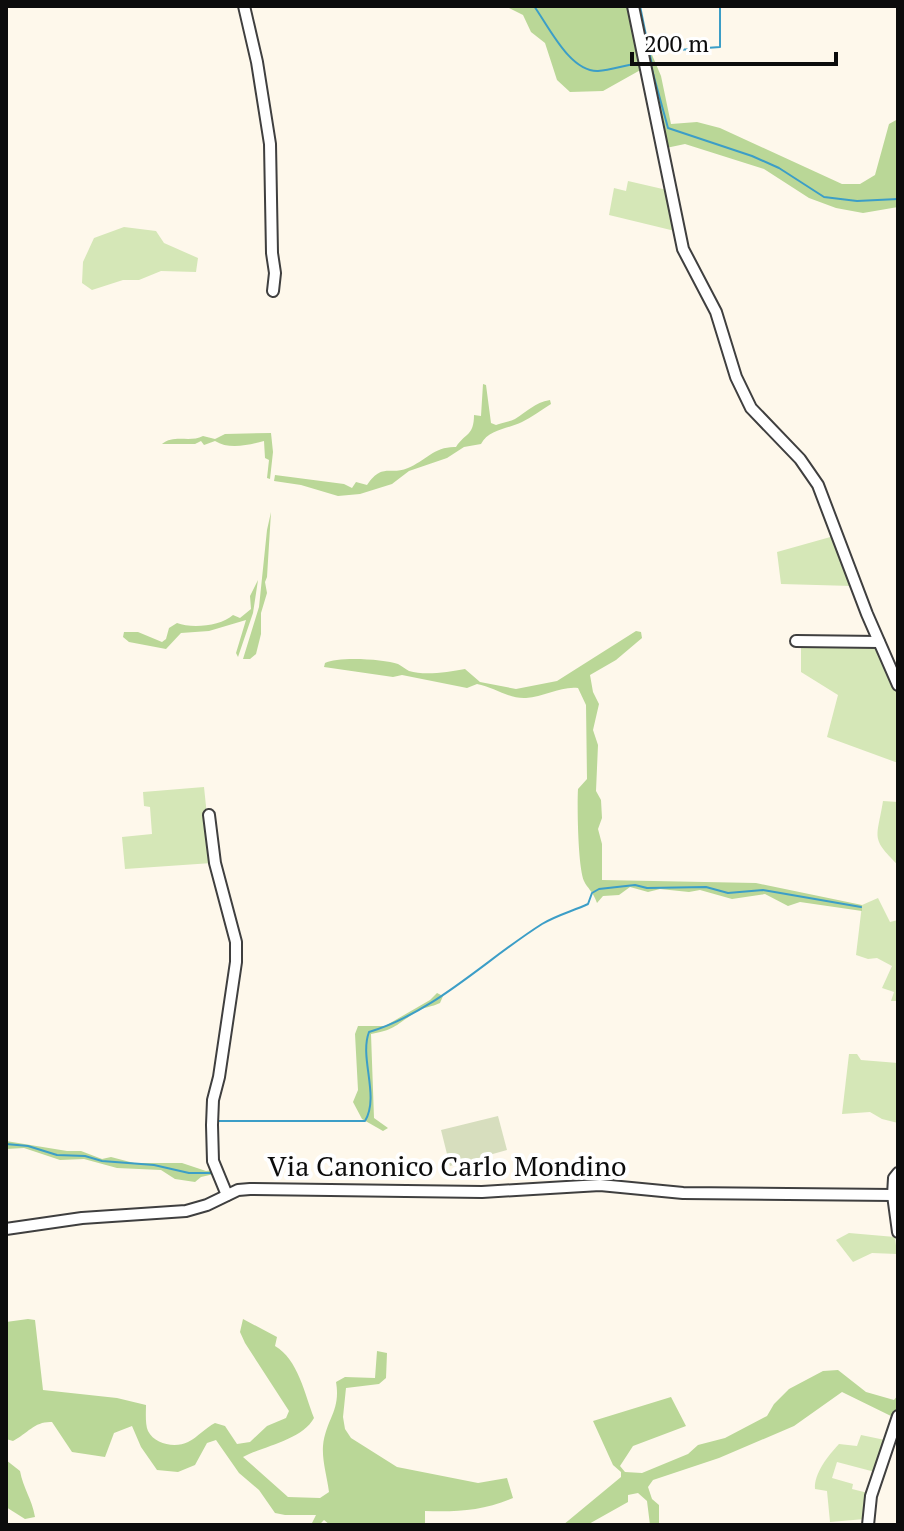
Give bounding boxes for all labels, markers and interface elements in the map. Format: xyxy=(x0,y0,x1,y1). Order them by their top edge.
scale bar xyxy=(632,16,836,66)
text: 200 m xyxy=(644,27,709,59)
street label: Via Canonico Carlo Mondino xyxy=(268,1147,626,1184)

